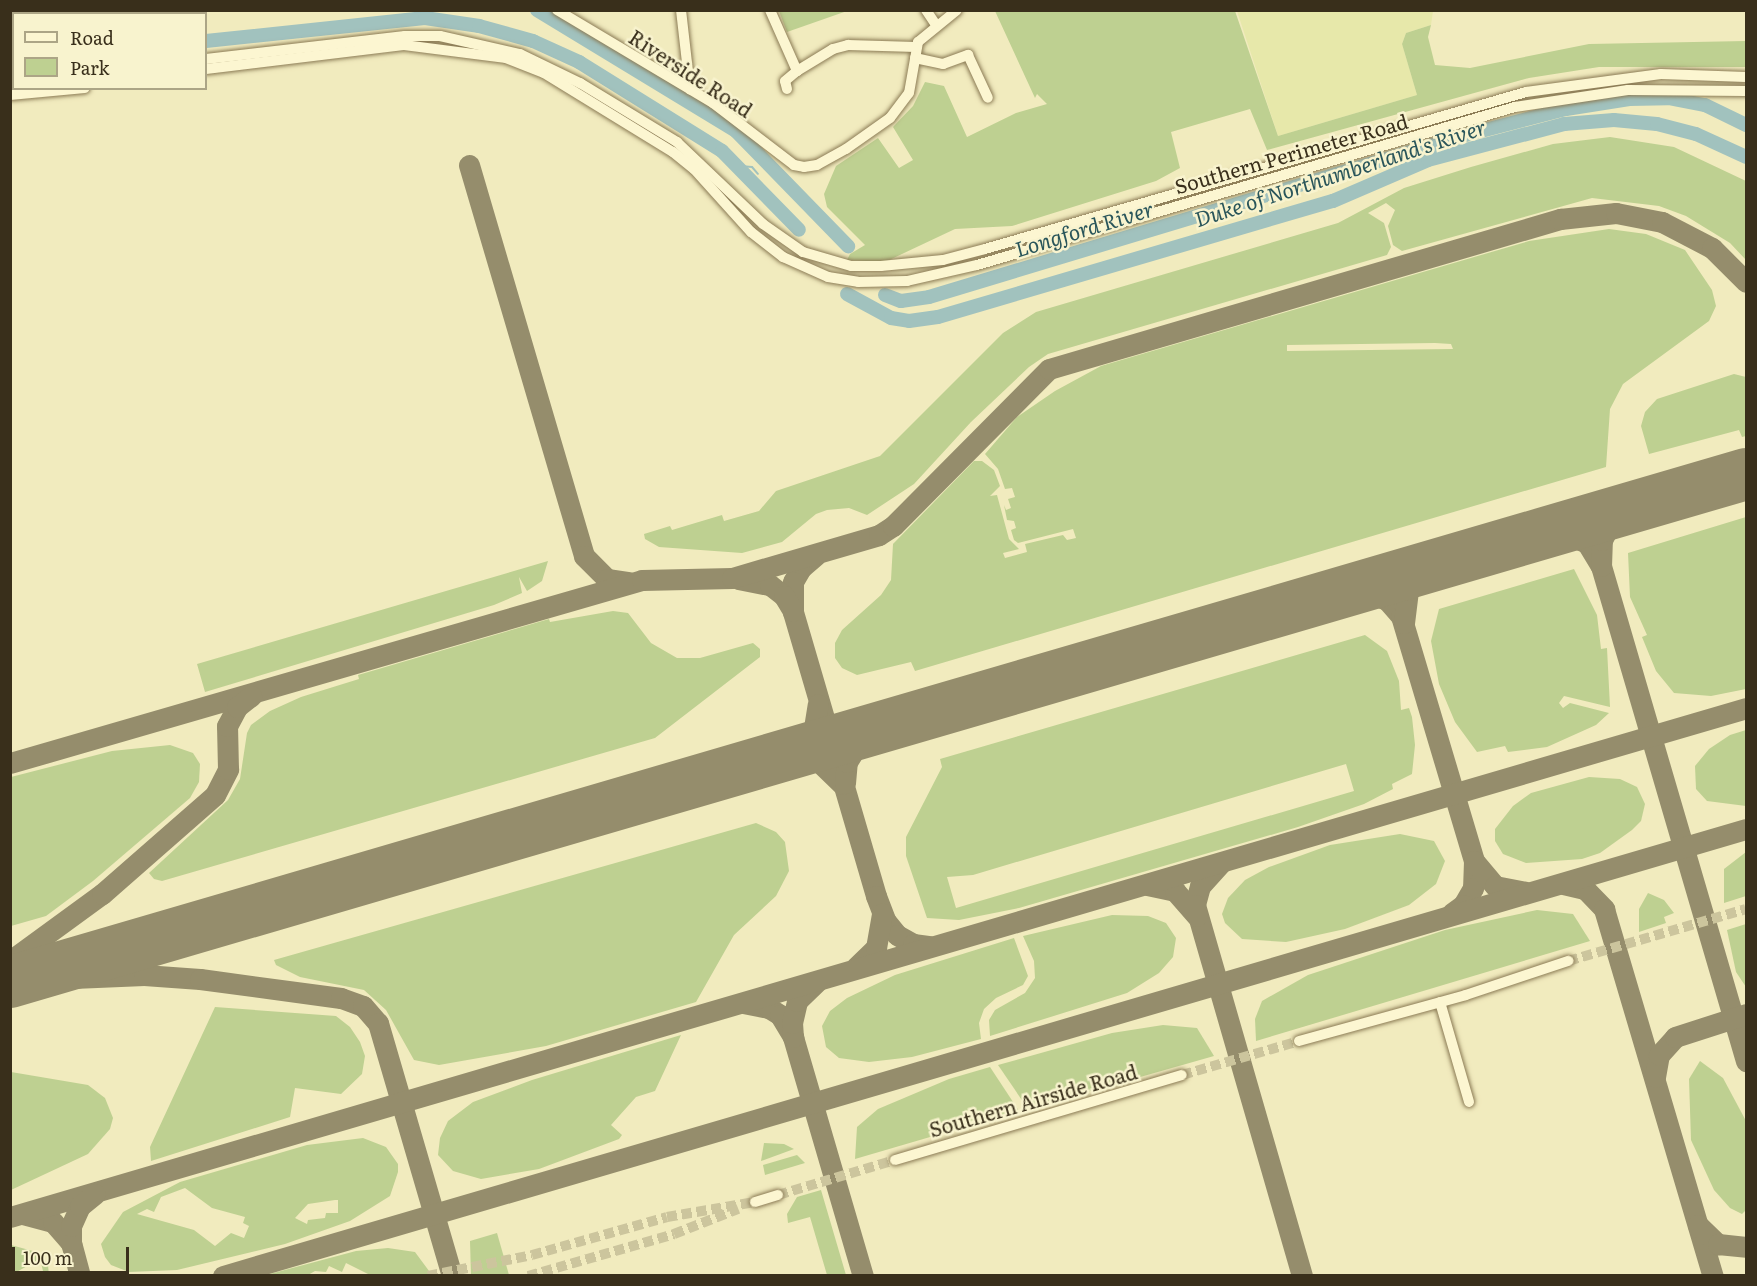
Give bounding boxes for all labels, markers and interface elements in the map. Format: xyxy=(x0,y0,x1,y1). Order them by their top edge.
legend xyxy=(12,12,207,90)
text: Road xyxy=(70,24,114,51)
street label: Riverside Road xyxy=(625,24,757,122)
text: Park xyxy=(70,54,109,81)
street label: Southern Perimeter Road xyxy=(1172,108,1410,198)
water label: Duke of Northumberland's River xyxy=(1191,113,1489,231)
water label: Longford River xyxy=(1012,195,1156,261)
street label: Southern Airside Road xyxy=(926,1059,1140,1141)
scale bar xyxy=(15,1235,132,1273)
text: 100 m xyxy=(23,1244,72,1271)

